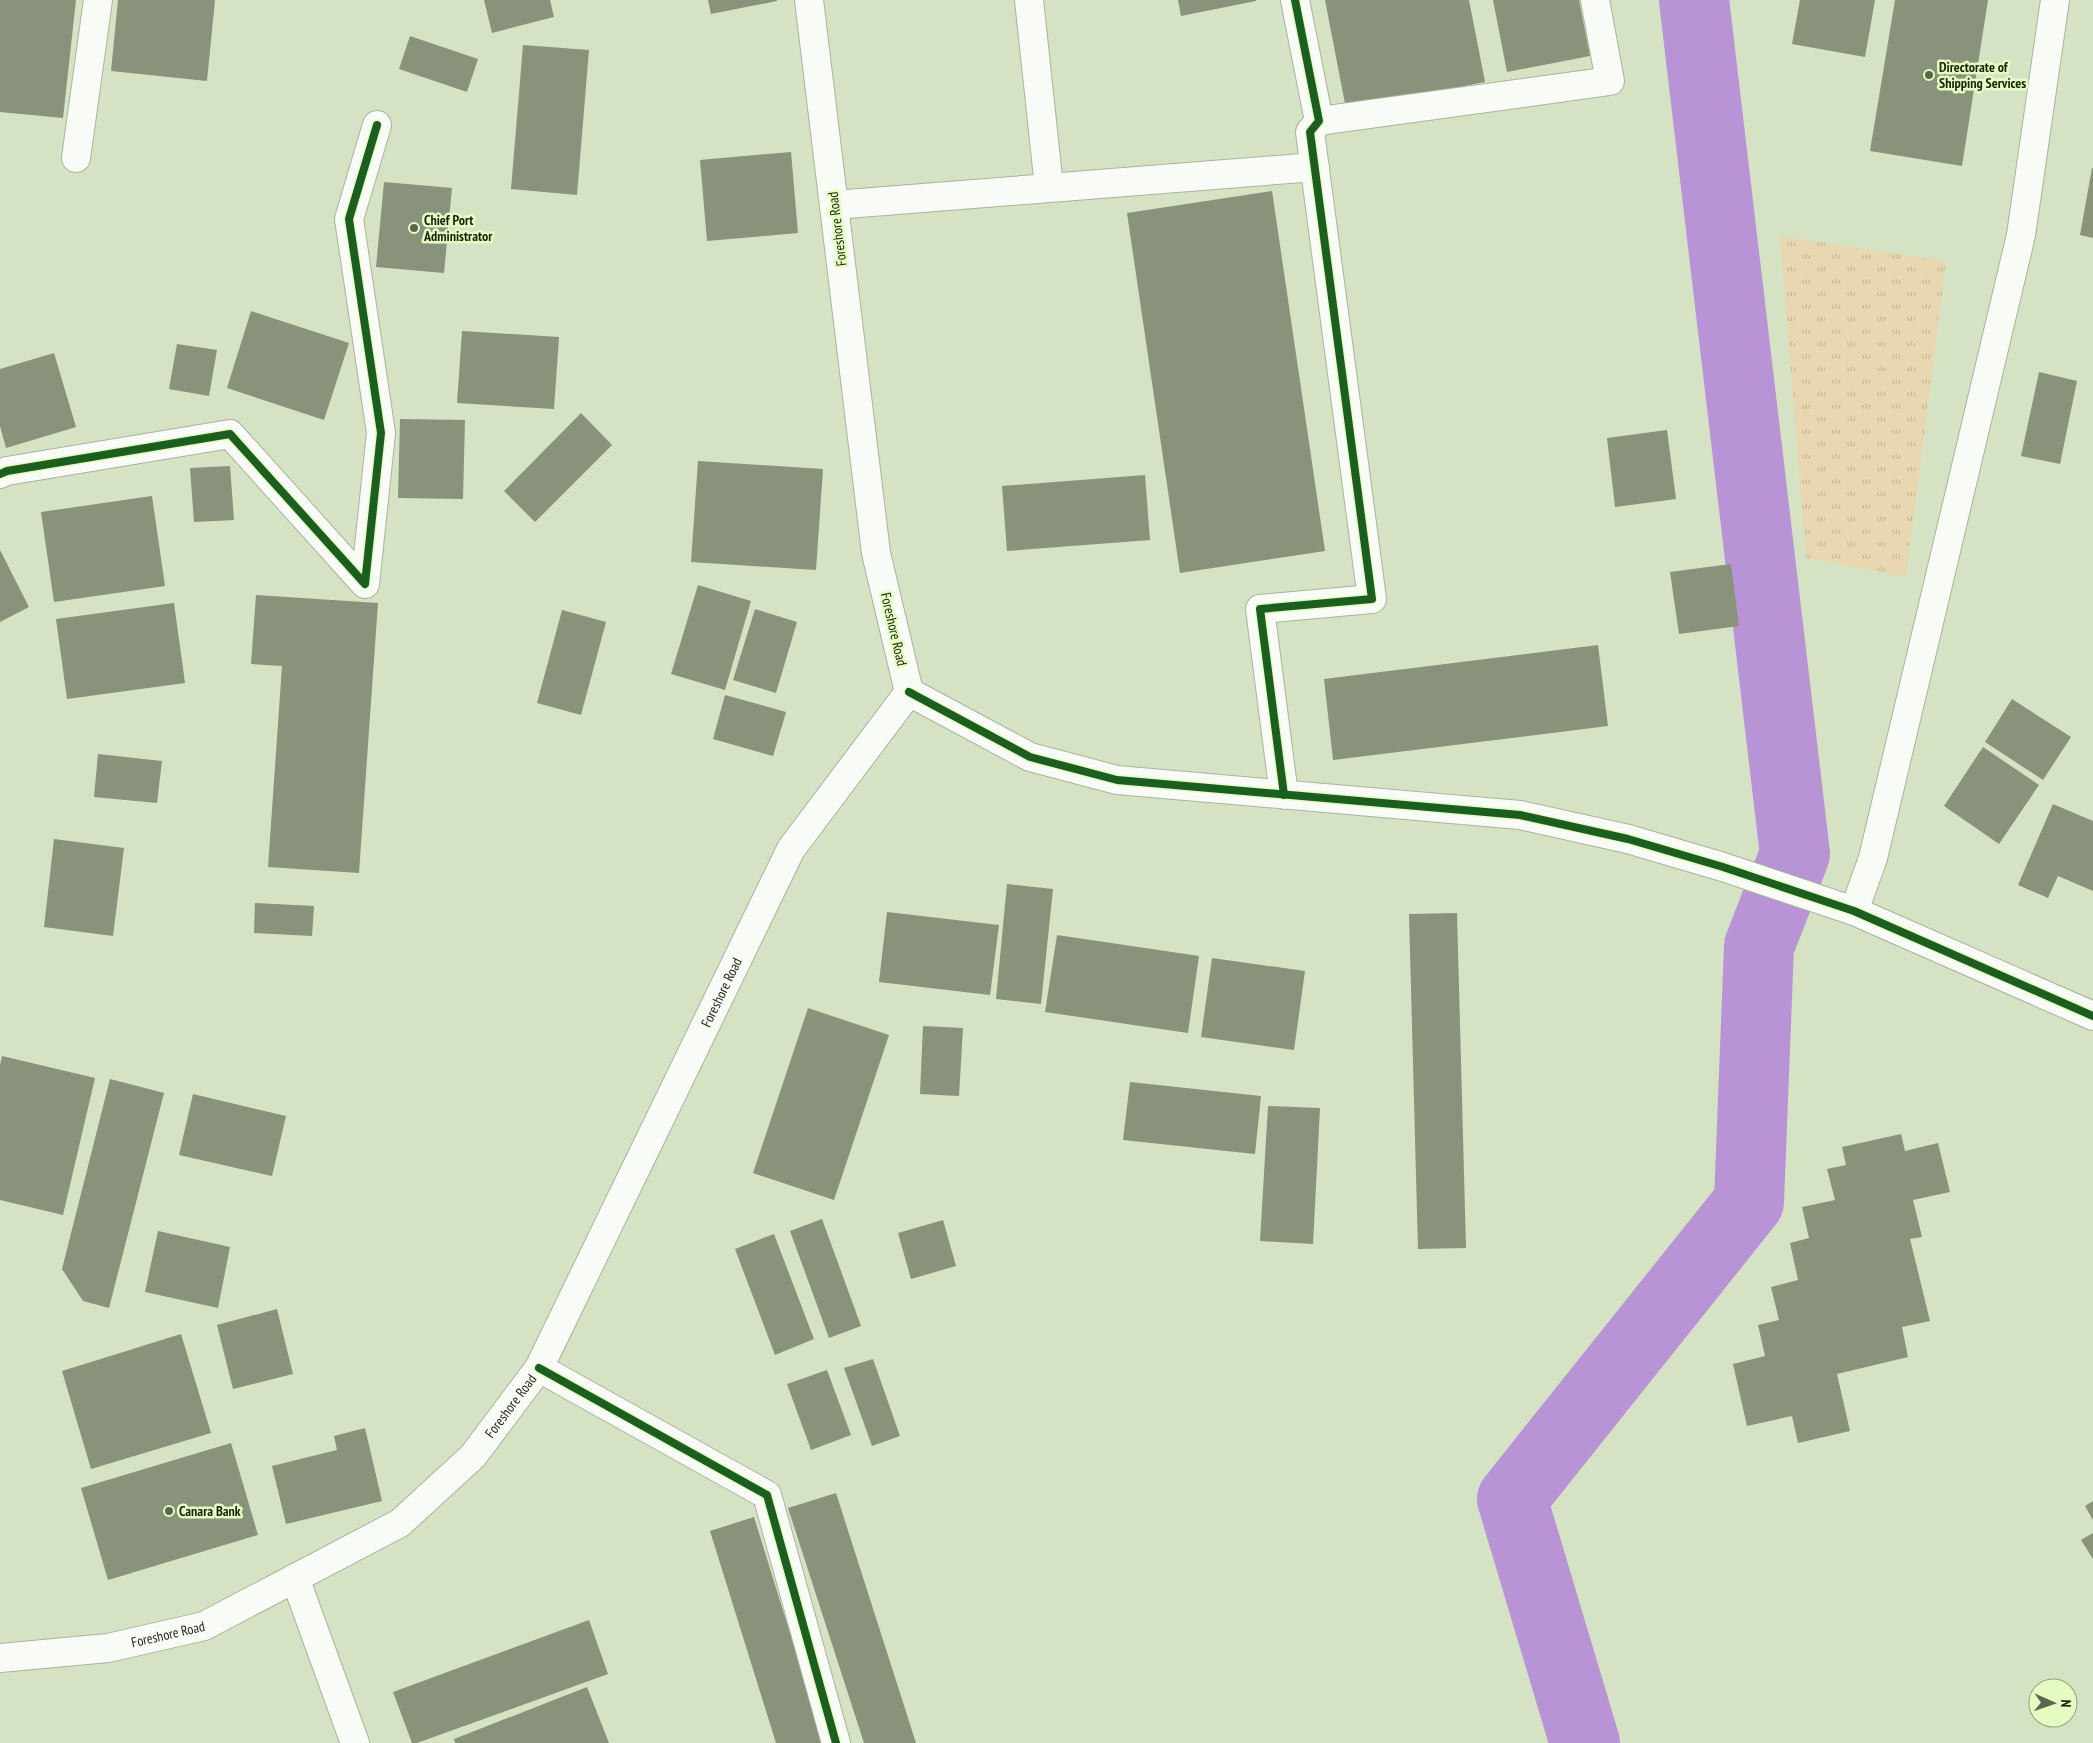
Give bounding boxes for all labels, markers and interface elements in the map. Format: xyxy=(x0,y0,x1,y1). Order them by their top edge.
place label: Directorate of Shipping Services xyxy=(1939,58,2026,92)
marker: Directorate of Shipping Services xyxy=(1923,69,1935,81)
street label: Foreshore Road xyxy=(824,191,850,267)
place label: Chief Port Administrator xyxy=(423,211,493,245)
marker: Chief Port Administrator xyxy=(408,222,420,234)
street label: Foreshore Road xyxy=(877,591,911,667)
street label: Foreshore Road xyxy=(697,955,746,1030)
street label: Foreshore Road xyxy=(481,1371,540,1441)
place label: Canara Bank xyxy=(179,1502,241,1520)
marker: Canara Bank xyxy=(163,1505,175,1517)
street label: Foreshore Road xyxy=(129,1617,207,1651)
north arrow xyxy=(2028,1678,2078,1728)
text: N xyxy=(2057,1699,2075,1708)

